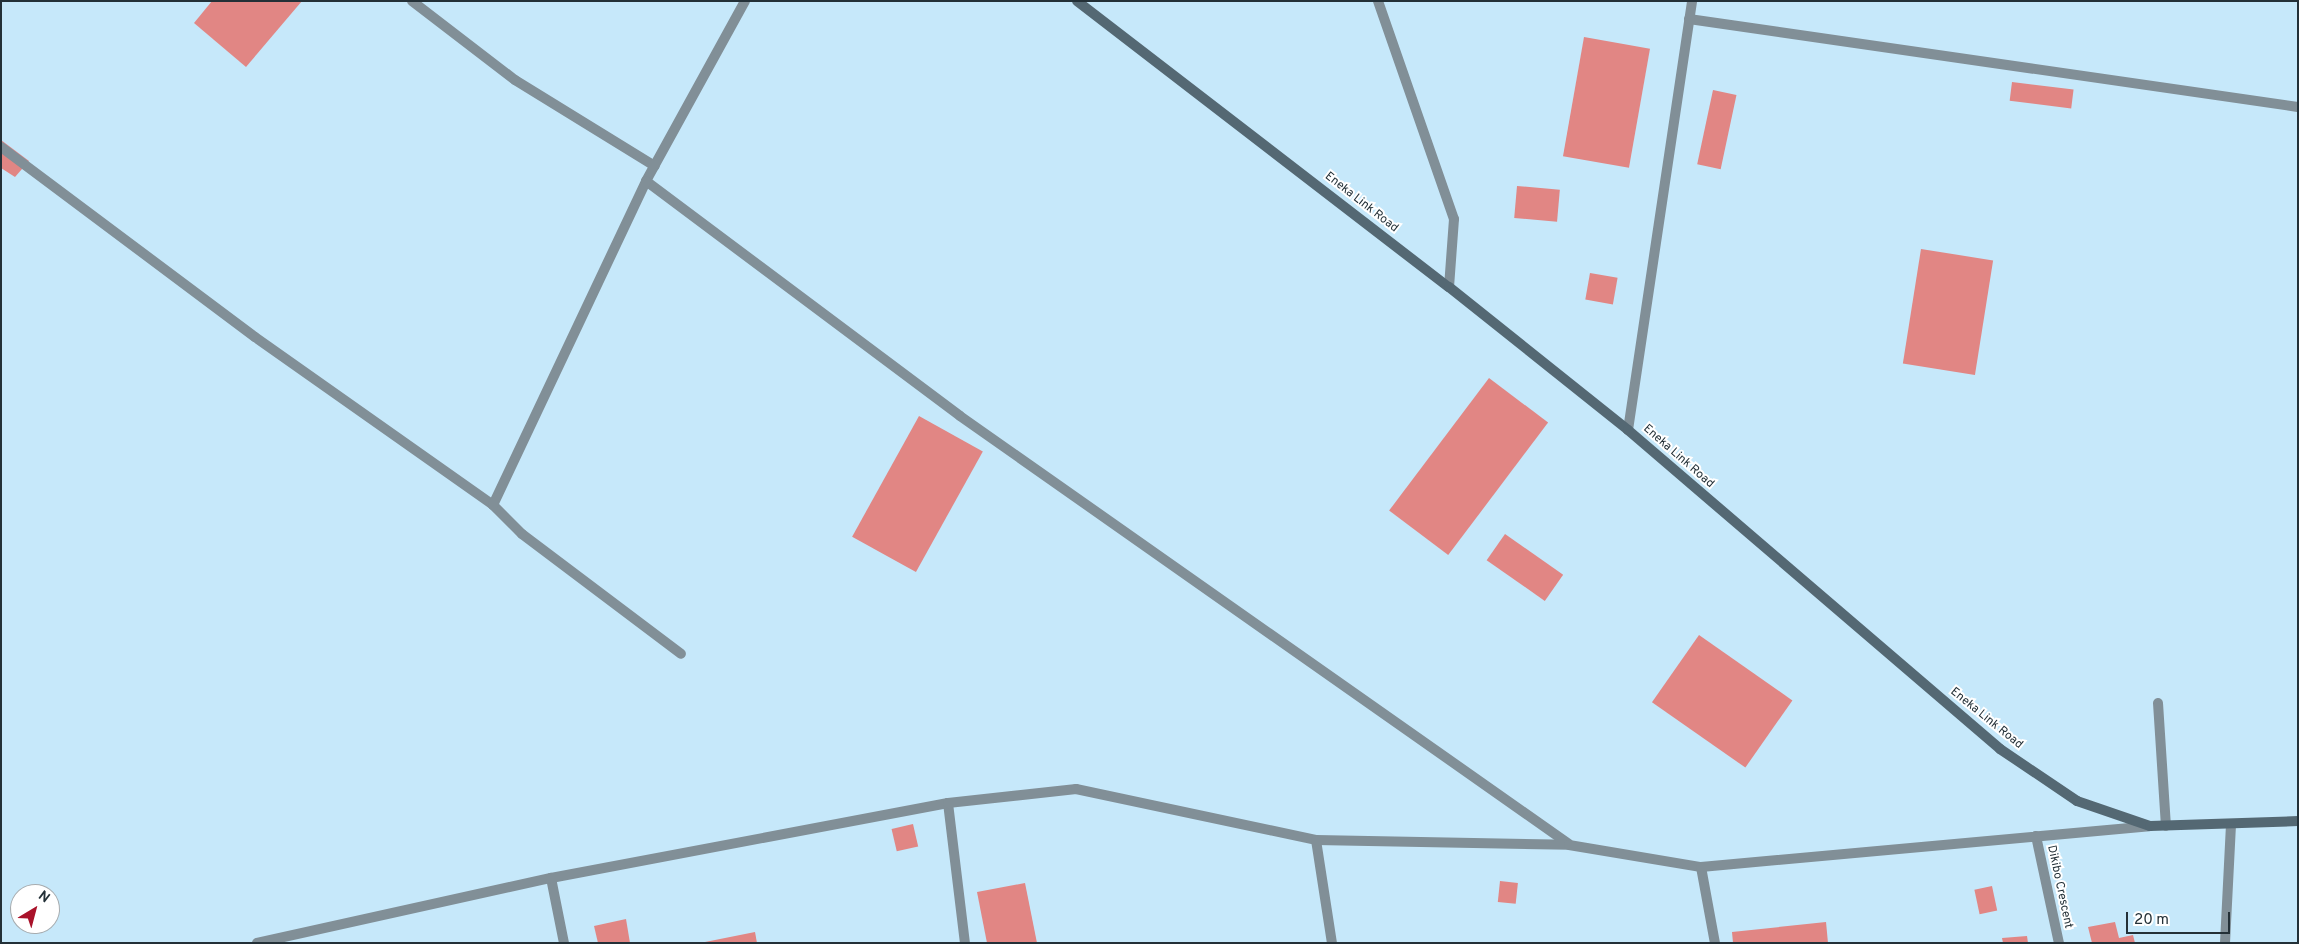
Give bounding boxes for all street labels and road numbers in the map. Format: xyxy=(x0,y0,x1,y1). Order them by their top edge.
street label: Eneka Link Road xyxy=(1321,170,1401,236)
street label: Eneka Link Road xyxy=(1640,422,1716,492)
street label: Eneka Link Road xyxy=(1947,685,2025,753)
street label: Dikibo Crescent xyxy=(2043,844,2075,930)

